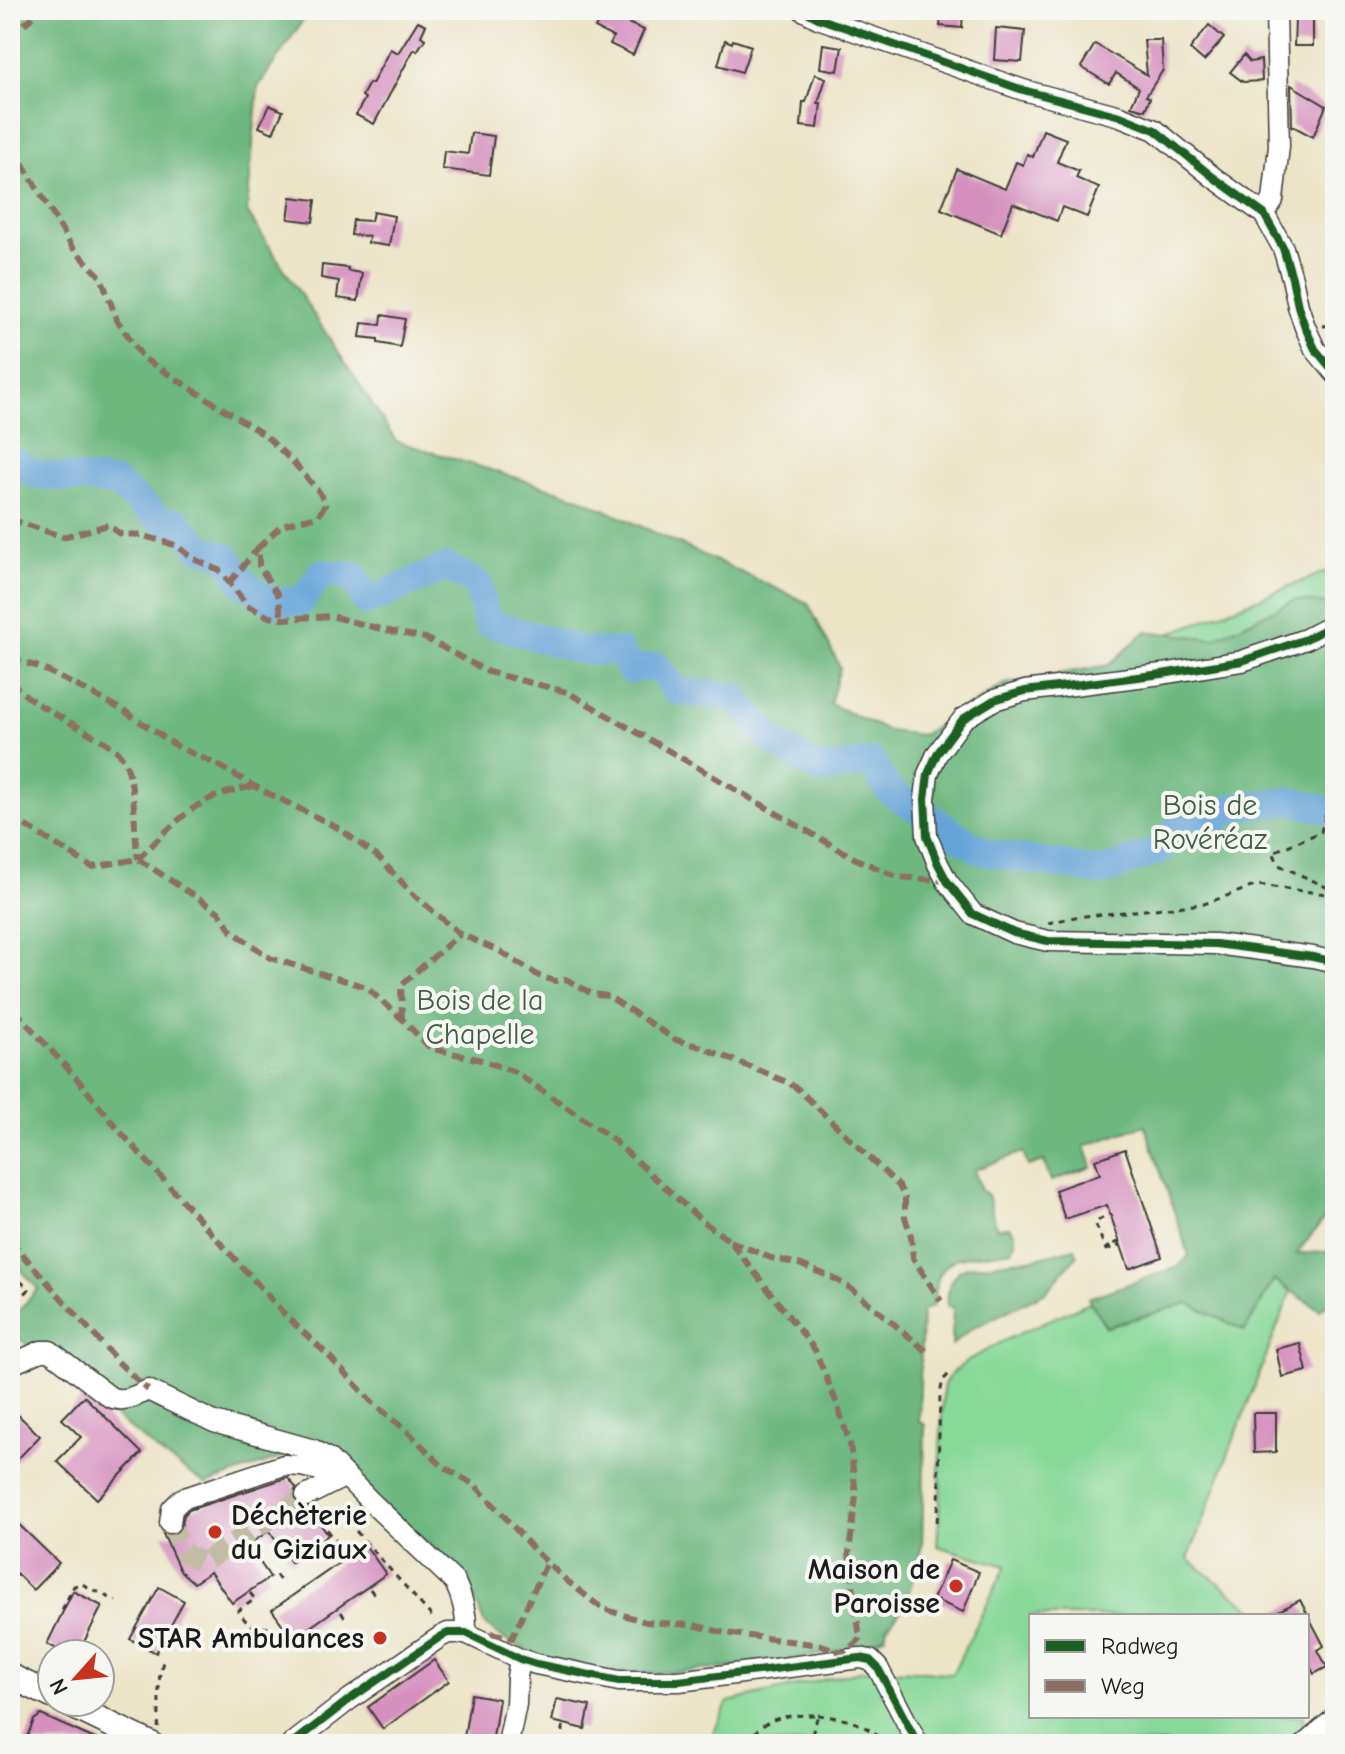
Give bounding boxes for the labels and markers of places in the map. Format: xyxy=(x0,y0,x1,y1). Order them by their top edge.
place label: Déchèterie du Giziaux xyxy=(231,1498,367,1567)
marker: Déchèterie du Giziaux xyxy=(206,1523,224,1541)
place label: Maison de Paroisse xyxy=(808,1552,940,1621)
marker: Maison de Paroisse xyxy=(947,1577,965,1595)
place label: STAR Ambulances xyxy=(138,1621,364,1656)
marker: STAR Ambulances xyxy=(371,1629,389,1647)

